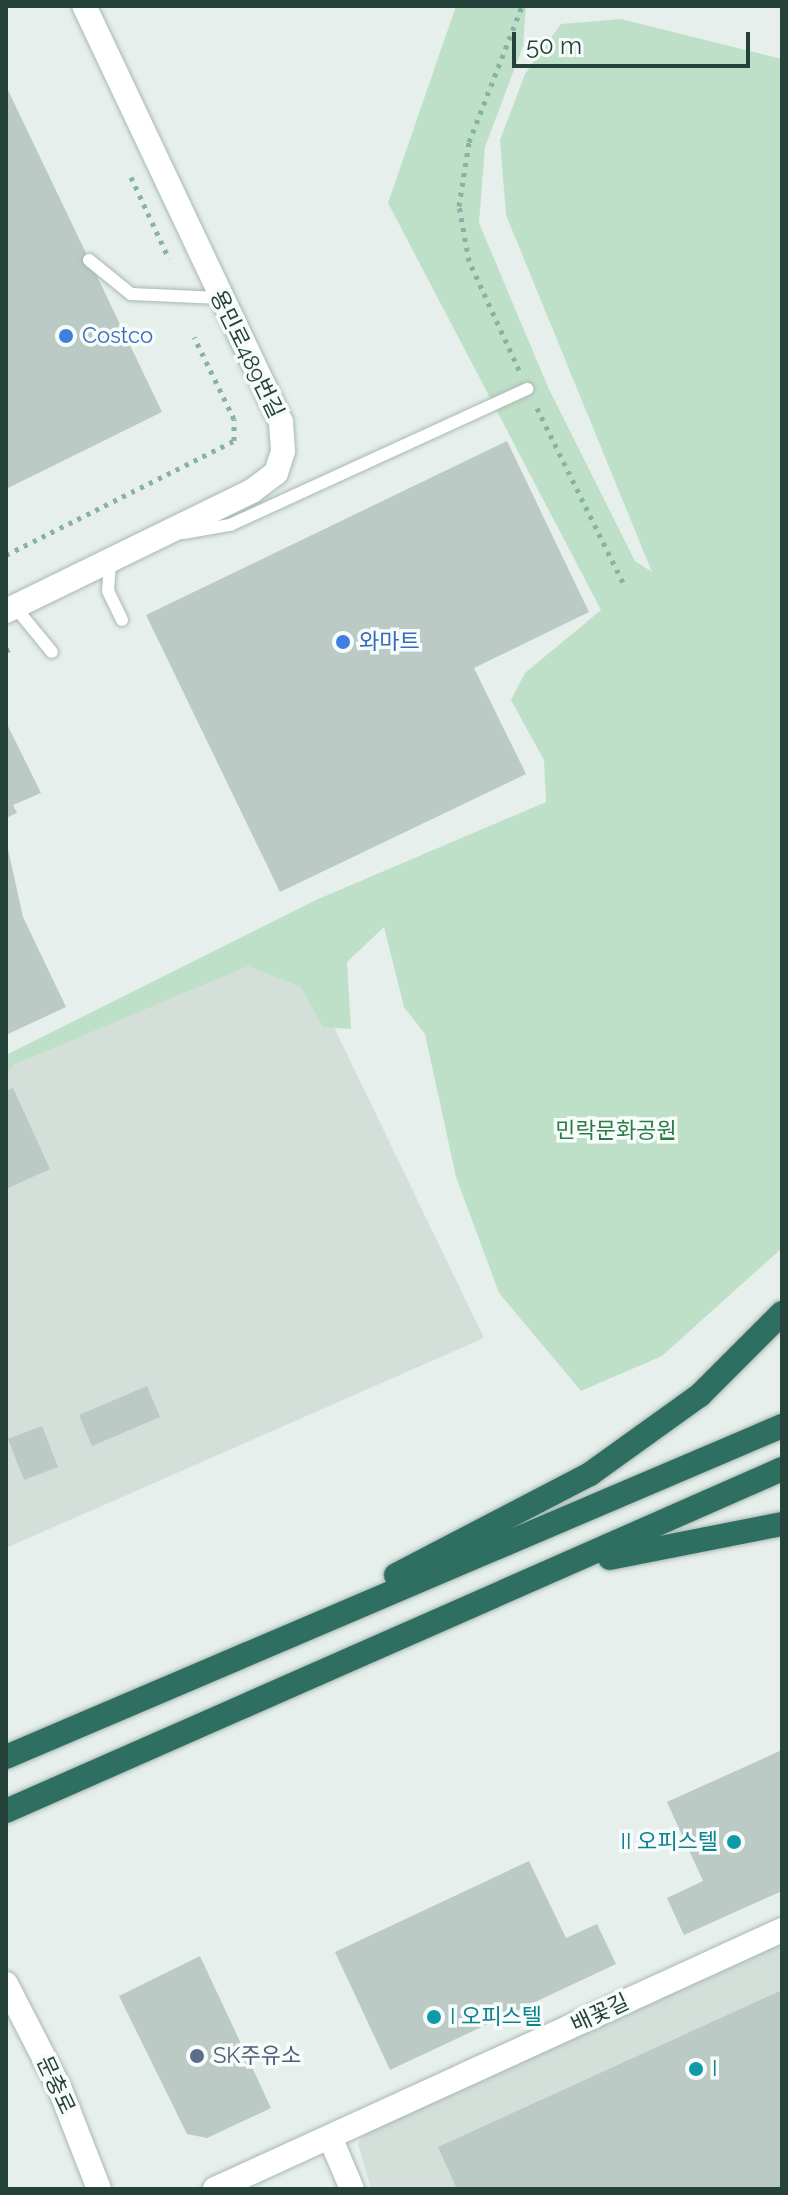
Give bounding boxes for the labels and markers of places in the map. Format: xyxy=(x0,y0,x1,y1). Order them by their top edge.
place label: Costco xyxy=(82,323,153,349)
marker: Costco xyxy=(57,327,75,345)
place label: 와마트 xyxy=(359,629,420,655)
marker: 와마트 xyxy=(334,633,352,651)
place label: II 오피스텔 xyxy=(621,1829,718,1855)
marker: II 오피스텔 xyxy=(725,1833,743,1851)
place label: I 오피스텔 xyxy=(450,2004,542,2030)
marker: I 오피스텔 xyxy=(425,2008,443,2026)
place label: SK주유소 xyxy=(213,2043,301,2069)
marker: SK주유소 xyxy=(188,2047,206,2065)
place label: I xyxy=(712,2056,717,2082)
marker: I xyxy=(687,2060,705,2078)

